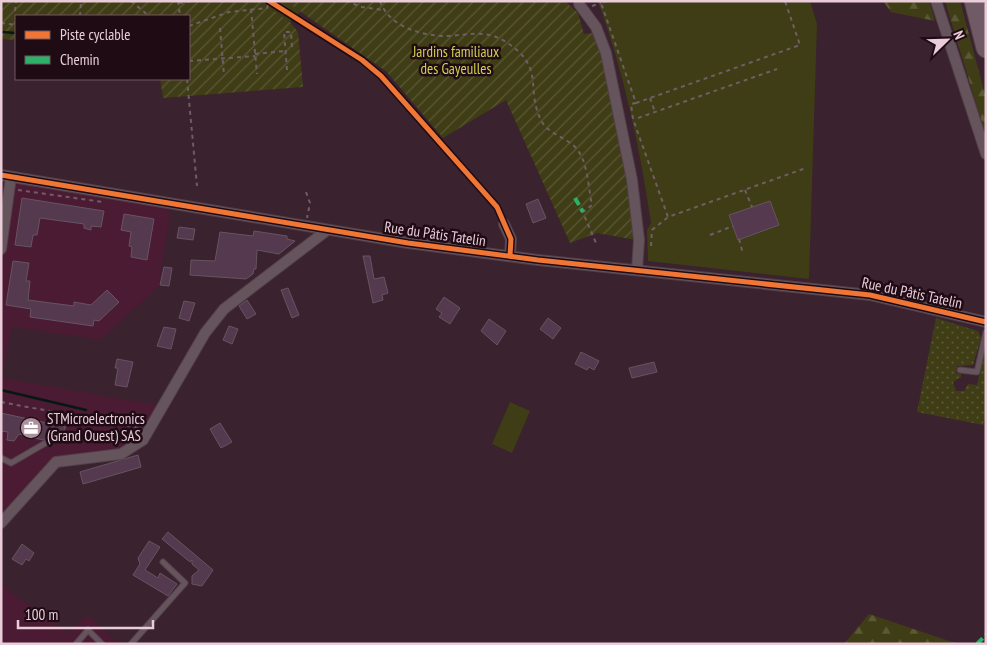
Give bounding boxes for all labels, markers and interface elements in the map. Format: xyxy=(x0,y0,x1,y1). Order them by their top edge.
legend xyxy=(15,15,190,80)
north arrow xyxy=(922,15,972,65)
text: Piste cyclable xyxy=(60,25,130,44)
text: N xyxy=(949,28,969,42)
park label: Jardins familiaux des Gayeulles xyxy=(412,42,499,78)
text: Chemin xyxy=(60,50,99,69)
street label: Rue du Pâtis Tatelin xyxy=(383,217,487,250)
street label: Rue du Pâtis Tatelin xyxy=(860,273,964,312)
place label: STMicroelectronics (Grand Ouest) SAS xyxy=(47,409,145,445)
office icon: STMicroelectronics (Grand Ouest) SAS xyxy=(19,416,43,440)
scale bar xyxy=(18,598,152,630)
text: 100 m xyxy=(25,605,58,624)

